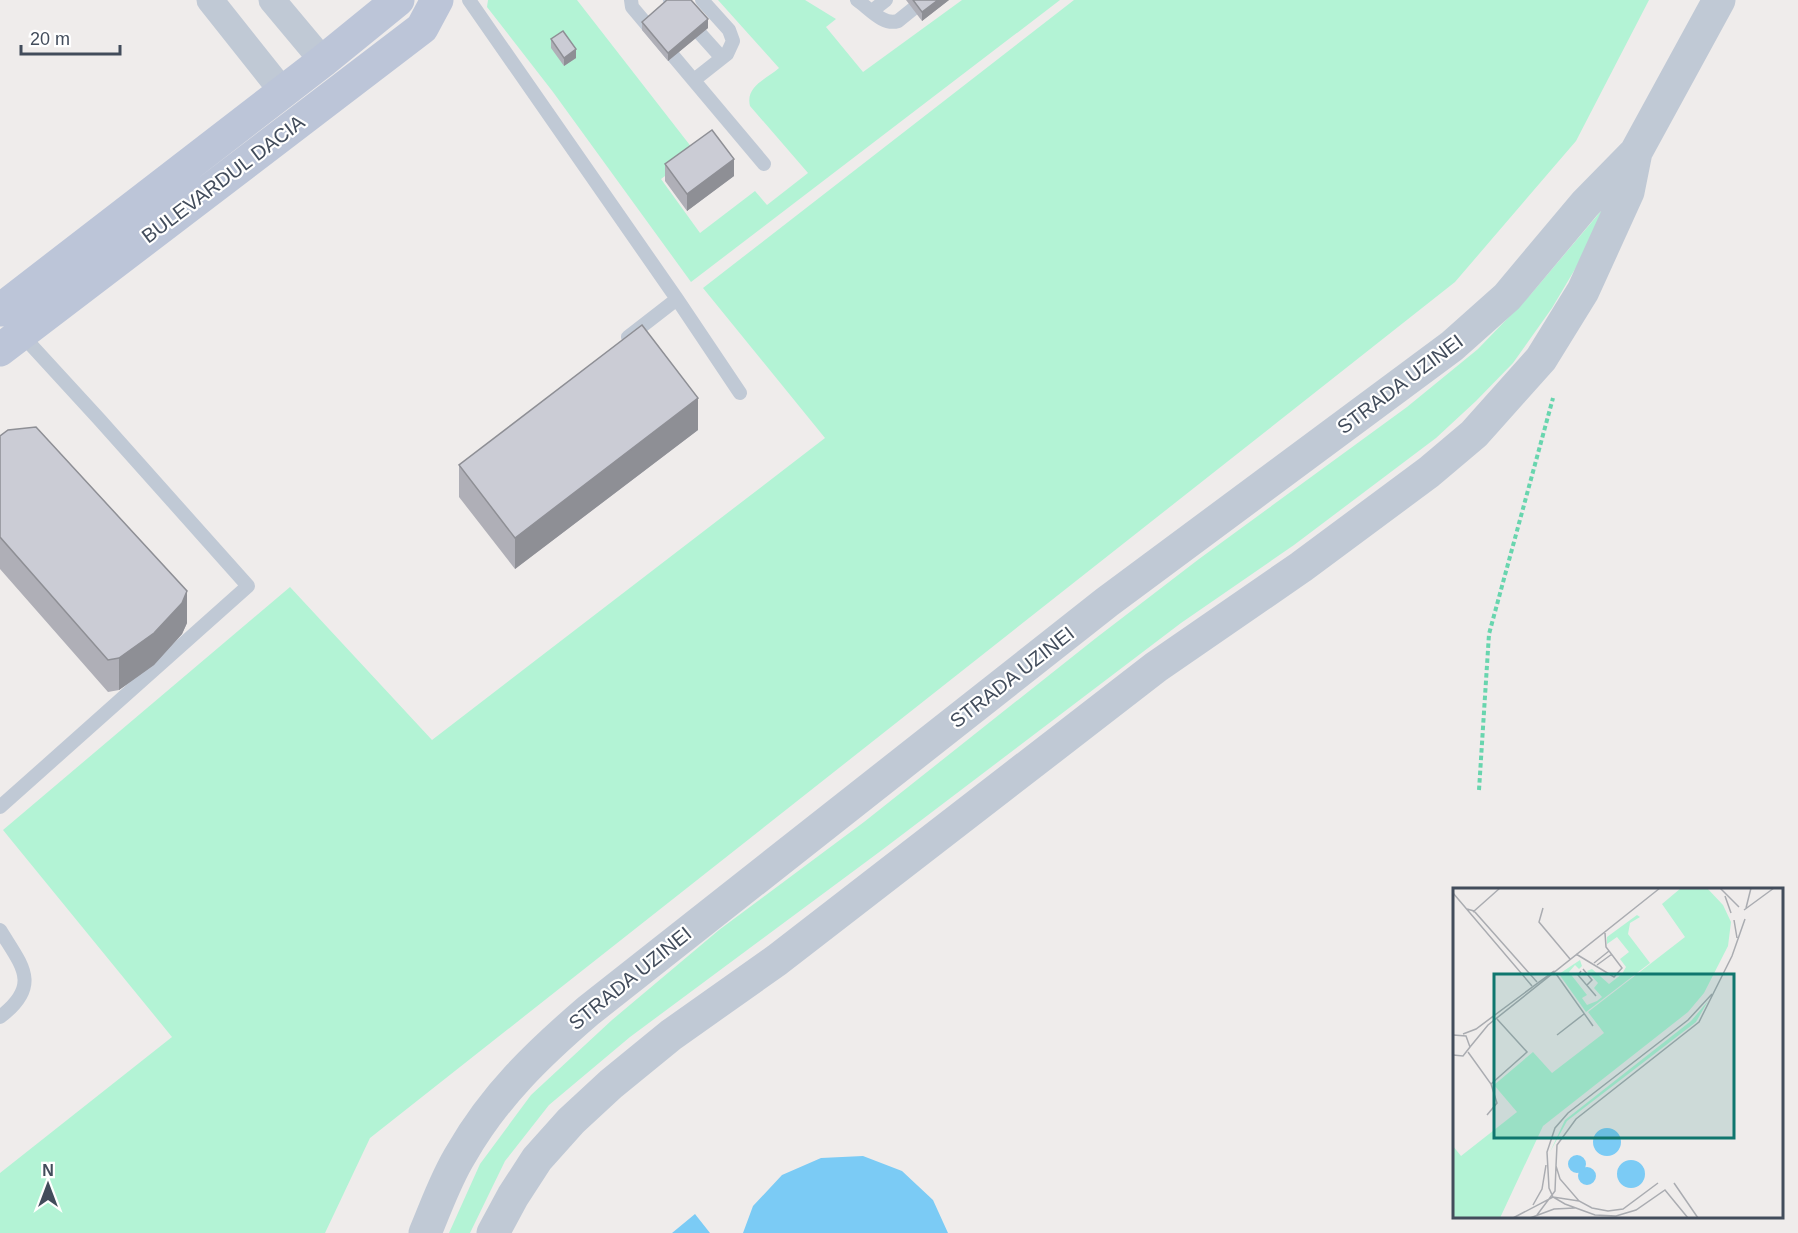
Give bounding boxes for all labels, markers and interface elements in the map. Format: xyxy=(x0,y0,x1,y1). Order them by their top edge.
scale bar xyxy=(21,18,120,56)
text: 20 m xyxy=(30,29,70,49)
street label: BULEVARDUL DACIA xyxy=(137,110,309,247)
street label: STRADA UZINEI xyxy=(1333,330,1467,438)
street label: STRADA UZINEI xyxy=(946,622,1078,732)
inset map xyxy=(1453,888,1783,1218)
street label: STRADA UZINEI xyxy=(564,922,696,1034)
north arrow xyxy=(18,1155,78,1215)
text: N xyxy=(42,1162,54,1179)

